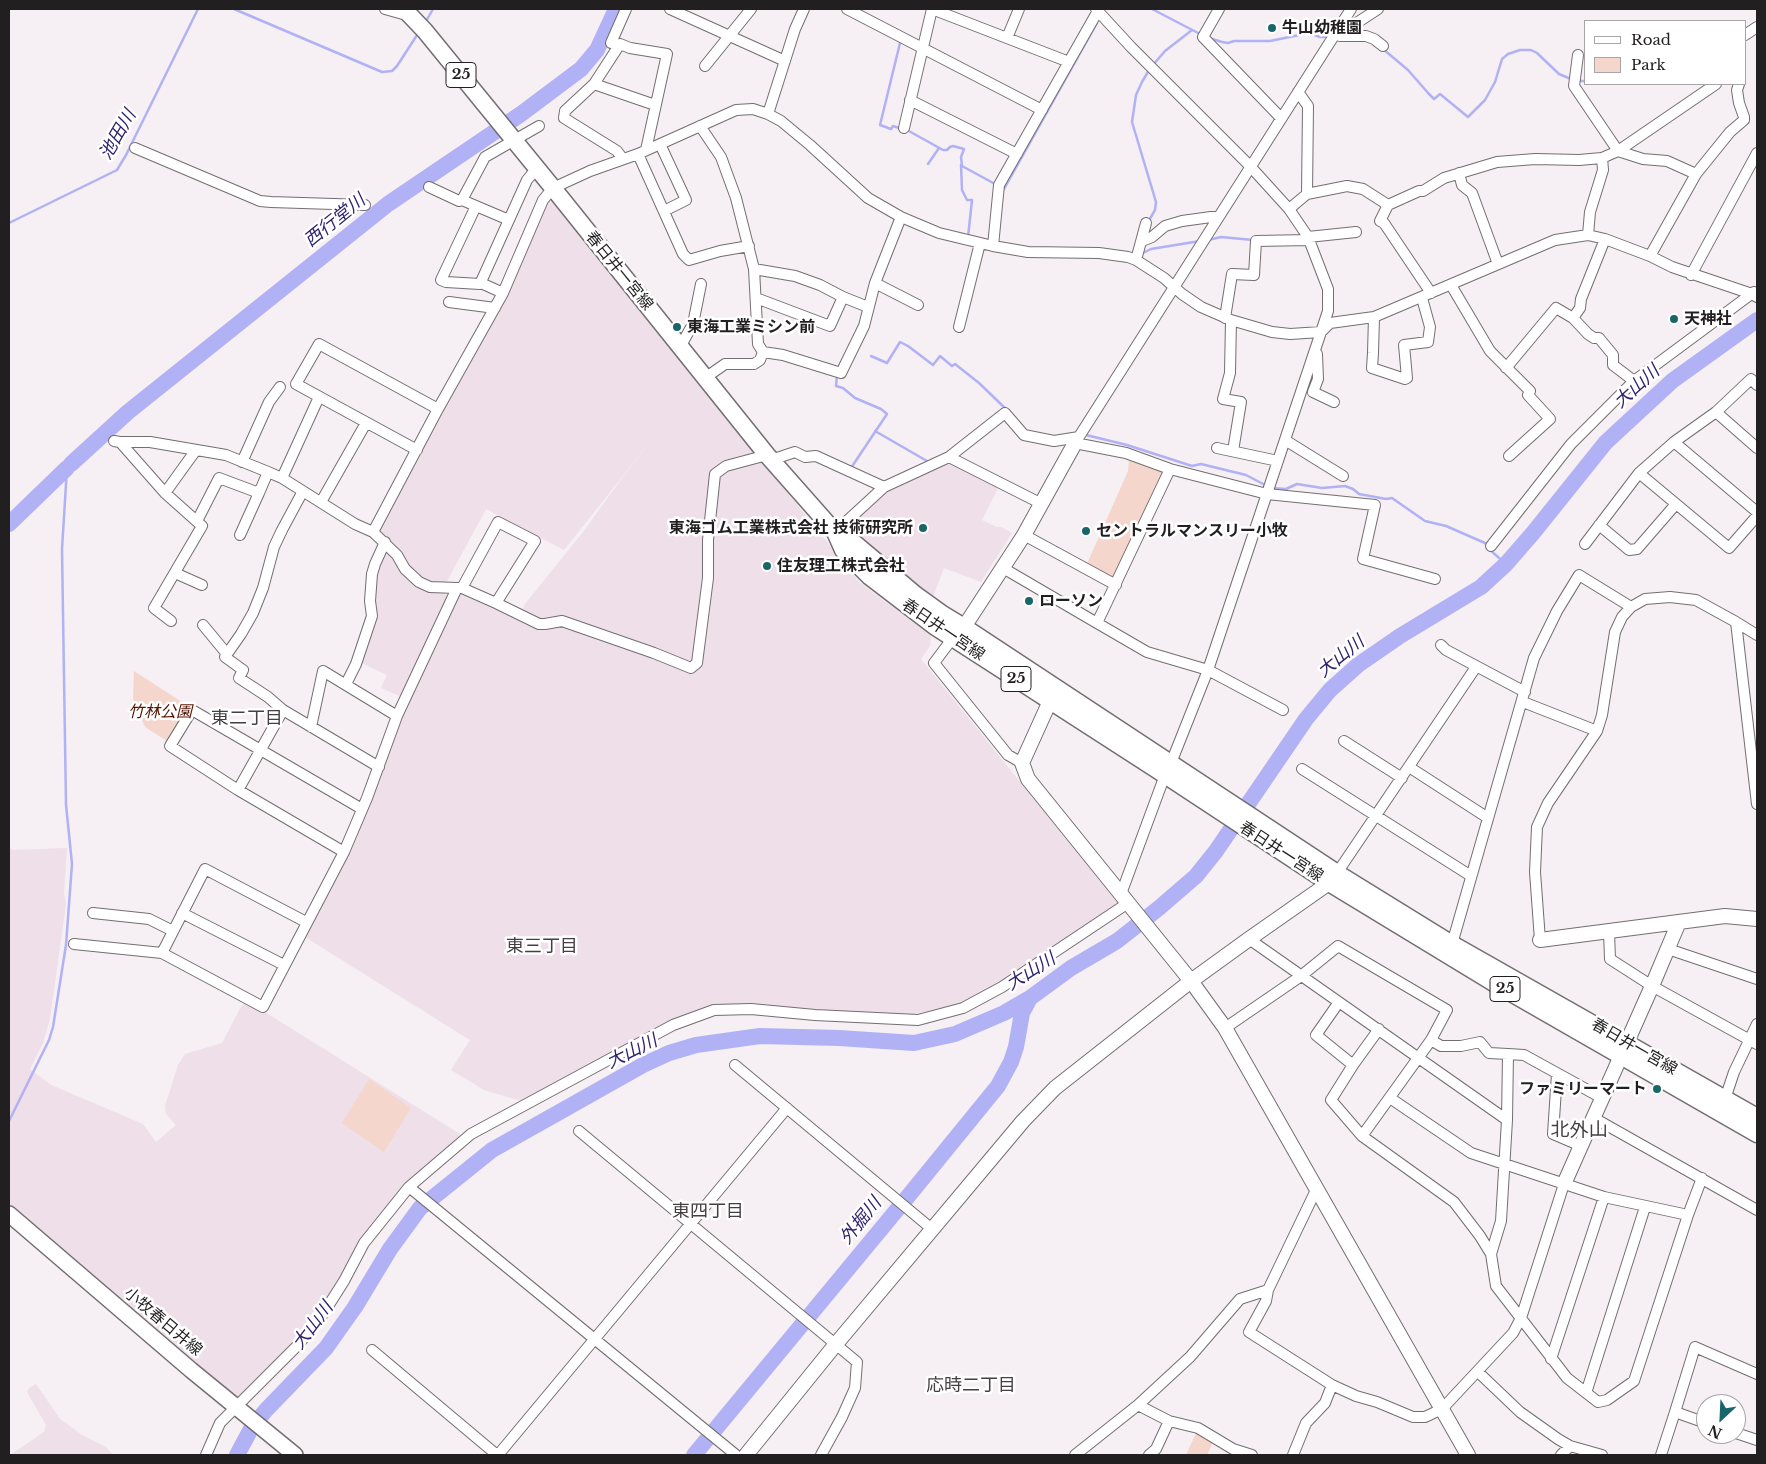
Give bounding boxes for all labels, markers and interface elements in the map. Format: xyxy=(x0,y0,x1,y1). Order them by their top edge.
place label: 牛山幼稚園 xyxy=(1282,18,1362,38)
legend xyxy=(1584,20,1746,85)
marker: 牛山幼稚園 xyxy=(1266,22,1278,34)
text: Road xyxy=(1631,30,1671,49)
text: Park xyxy=(1631,55,1666,74)
road number: 25 xyxy=(446,62,476,88)
water label: 池田川 xyxy=(95,106,141,164)
water label: 西行堂川 xyxy=(300,190,370,252)
street label: 春日井一宮線 xyxy=(581,228,657,314)
place label: 天神社 xyxy=(1684,309,1732,329)
marker: 天神社 xyxy=(1668,313,1680,325)
place label: 東海工業ミシン前 xyxy=(687,317,815,337)
marker: 東海工業ミシン前 xyxy=(671,321,683,333)
water label: 大山川 xyxy=(1610,361,1664,413)
place label: 東海ゴム工業株式会社 技術研究所 xyxy=(669,518,913,538)
place label: セントラルマンスリー小牧 xyxy=(1096,521,1288,541)
marker: 東海ゴム工業株式会社 技術研究所 xyxy=(917,522,929,534)
marker: セントラルマンスリー小牧 xyxy=(1080,525,1092,537)
place label: 住友理工株式会社 xyxy=(777,556,905,576)
marker: 住友理工株式会社 xyxy=(761,560,773,572)
place label: ローソン xyxy=(1039,591,1103,611)
street label: 春日井一宮線 xyxy=(898,595,988,665)
marker: ローソン xyxy=(1023,595,1035,607)
water label: 大山川 xyxy=(1313,632,1369,682)
road number: 25 xyxy=(1001,666,1031,692)
park label: 竹林公園 xyxy=(128,702,192,722)
district label: 東二丁目 xyxy=(211,708,283,730)
street label: 春日井一宮線 xyxy=(1236,818,1326,886)
district label: 東三丁目 xyxy=(506,936,578,958)
water label: 大山川 xyxy=(1002,949,1060,995)
road number: 25 xyxy=(1490,976,1520,1002)
street label: 春日井一宮線 xyxy=(1588,1015,1680,1079)
water label: 大山川 xyxy=(603,1030,661,1074)
place label: ファミリーマート xyxy=(1519,1079,1647,1099)
marker: ファミリーマート xyxy=(1651,1083,1663,1095)
district label: 北外山 xyxy=(1551,1120,1607,1142)
water label: 外掘川 xyxy=(836,1193,886,1249)
district label: 東四丁目 xyxy=(672,1201,744,1223)
street label: 小牧春日井線 xyxy=(120,1284,206,1360)
water label: 大山川 xyxy=(288,1298,338,1354)
district label: 応時二丁目 xyxy=(926,1375,1016,1397)
north arrow xyxy=(1696,1394,1746,1444)
text: N xyxy=(1705,1421,1725,1443)

